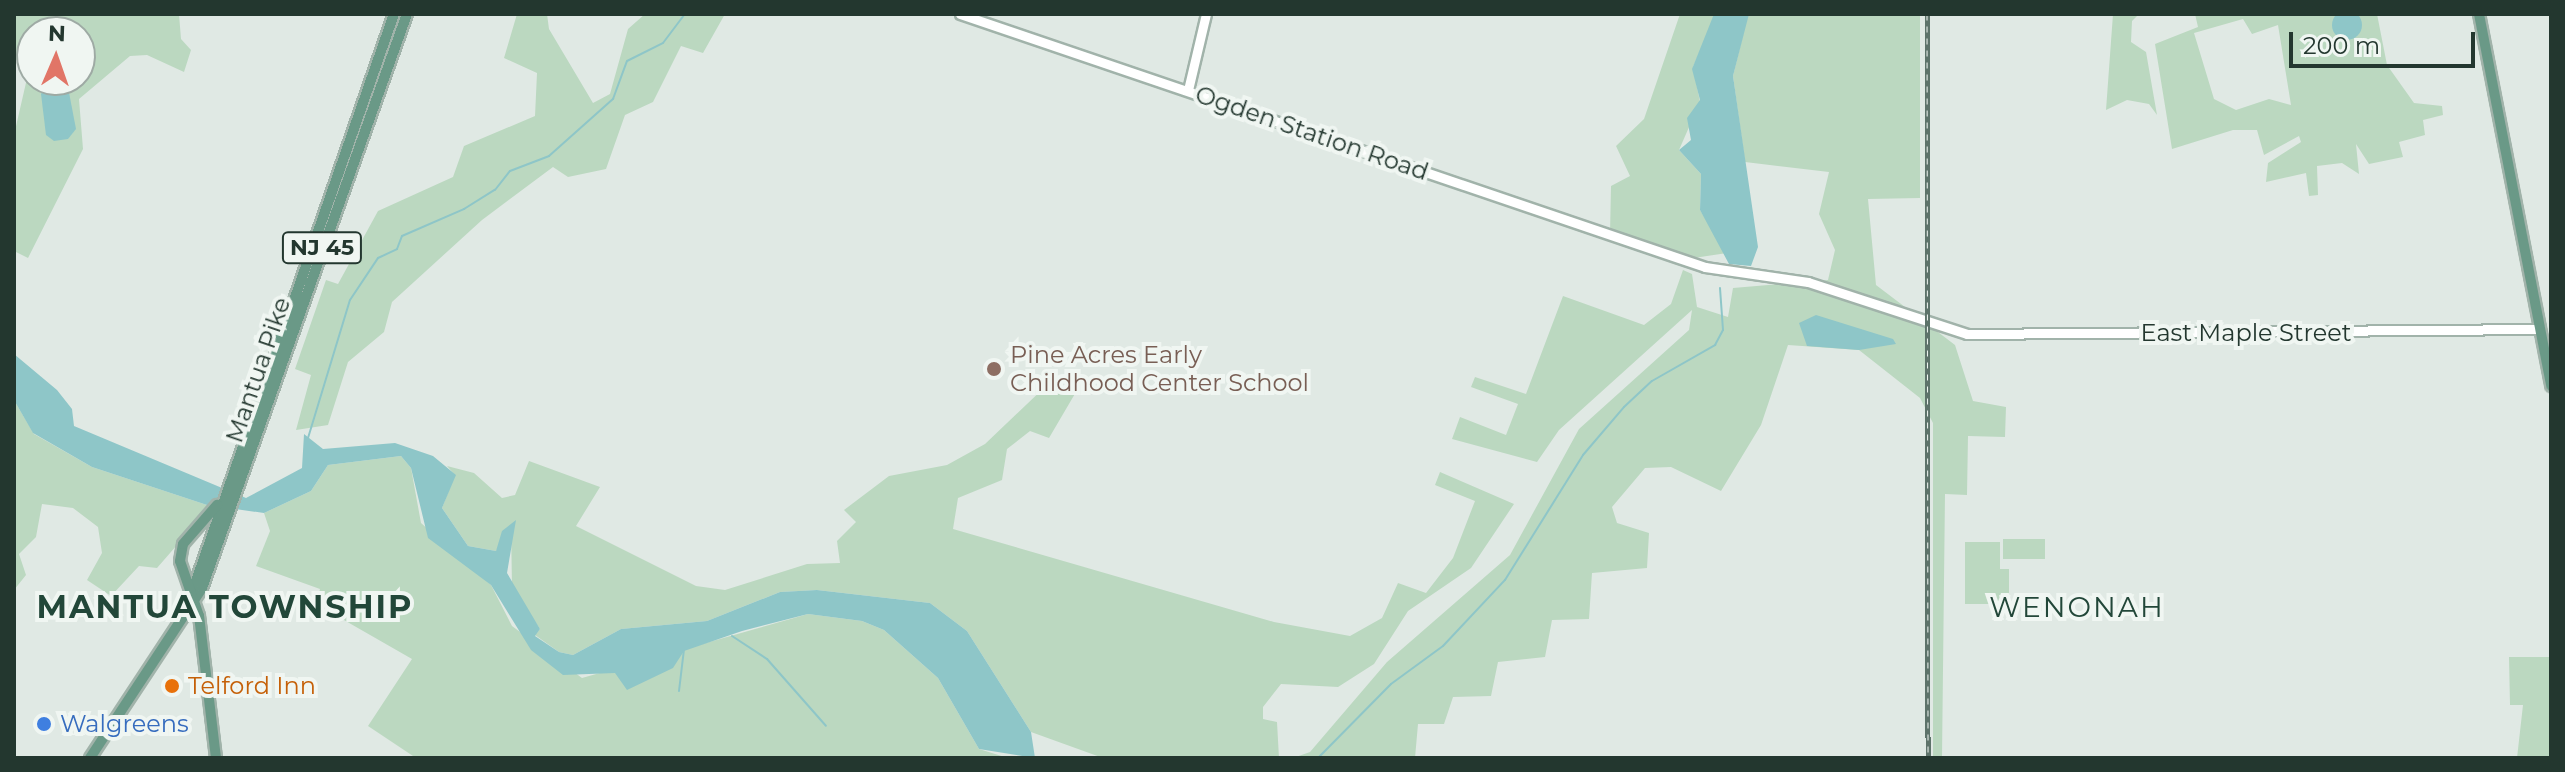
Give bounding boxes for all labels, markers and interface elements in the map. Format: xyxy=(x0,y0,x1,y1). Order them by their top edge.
north arrow xyxy=(16,16,96,96)
scale bar xyxy=(2293,16,2479,66)
text: N xyxy=(47,20,66,47)
text: 200 m xyxy=(2303,31,2380,60)
street label: Ogden Station Road xyxy=(1192,80,1432,186)
road number: NJ 45 xyxy=(280,230,364,266)
street label: Mantua Pike xyxy=(220,294,296,446)
street label: East Maple Street xyxy=(2141,319,2351,347)
place label: Pine Acres Early Childhood Center School xyxy=(1010,341,1309,397)
marker: Pine Acres Early Childhood Center School xyxy=(985,360,1003,378)
district label: MANTUA TOWNSHIP xyxy=(36,588,414,626)
district label: WENONAH xyxy=(1989,590,2165,624)
place label: Telford Inn xyxy=(188,672,316,700)
marker: Telford Inn xyxy=(163,677,181,695)
place label: Walgreens xyxy=(60,710,189,738)
marker: Walgreens xyxy=(35,715,53,733)

